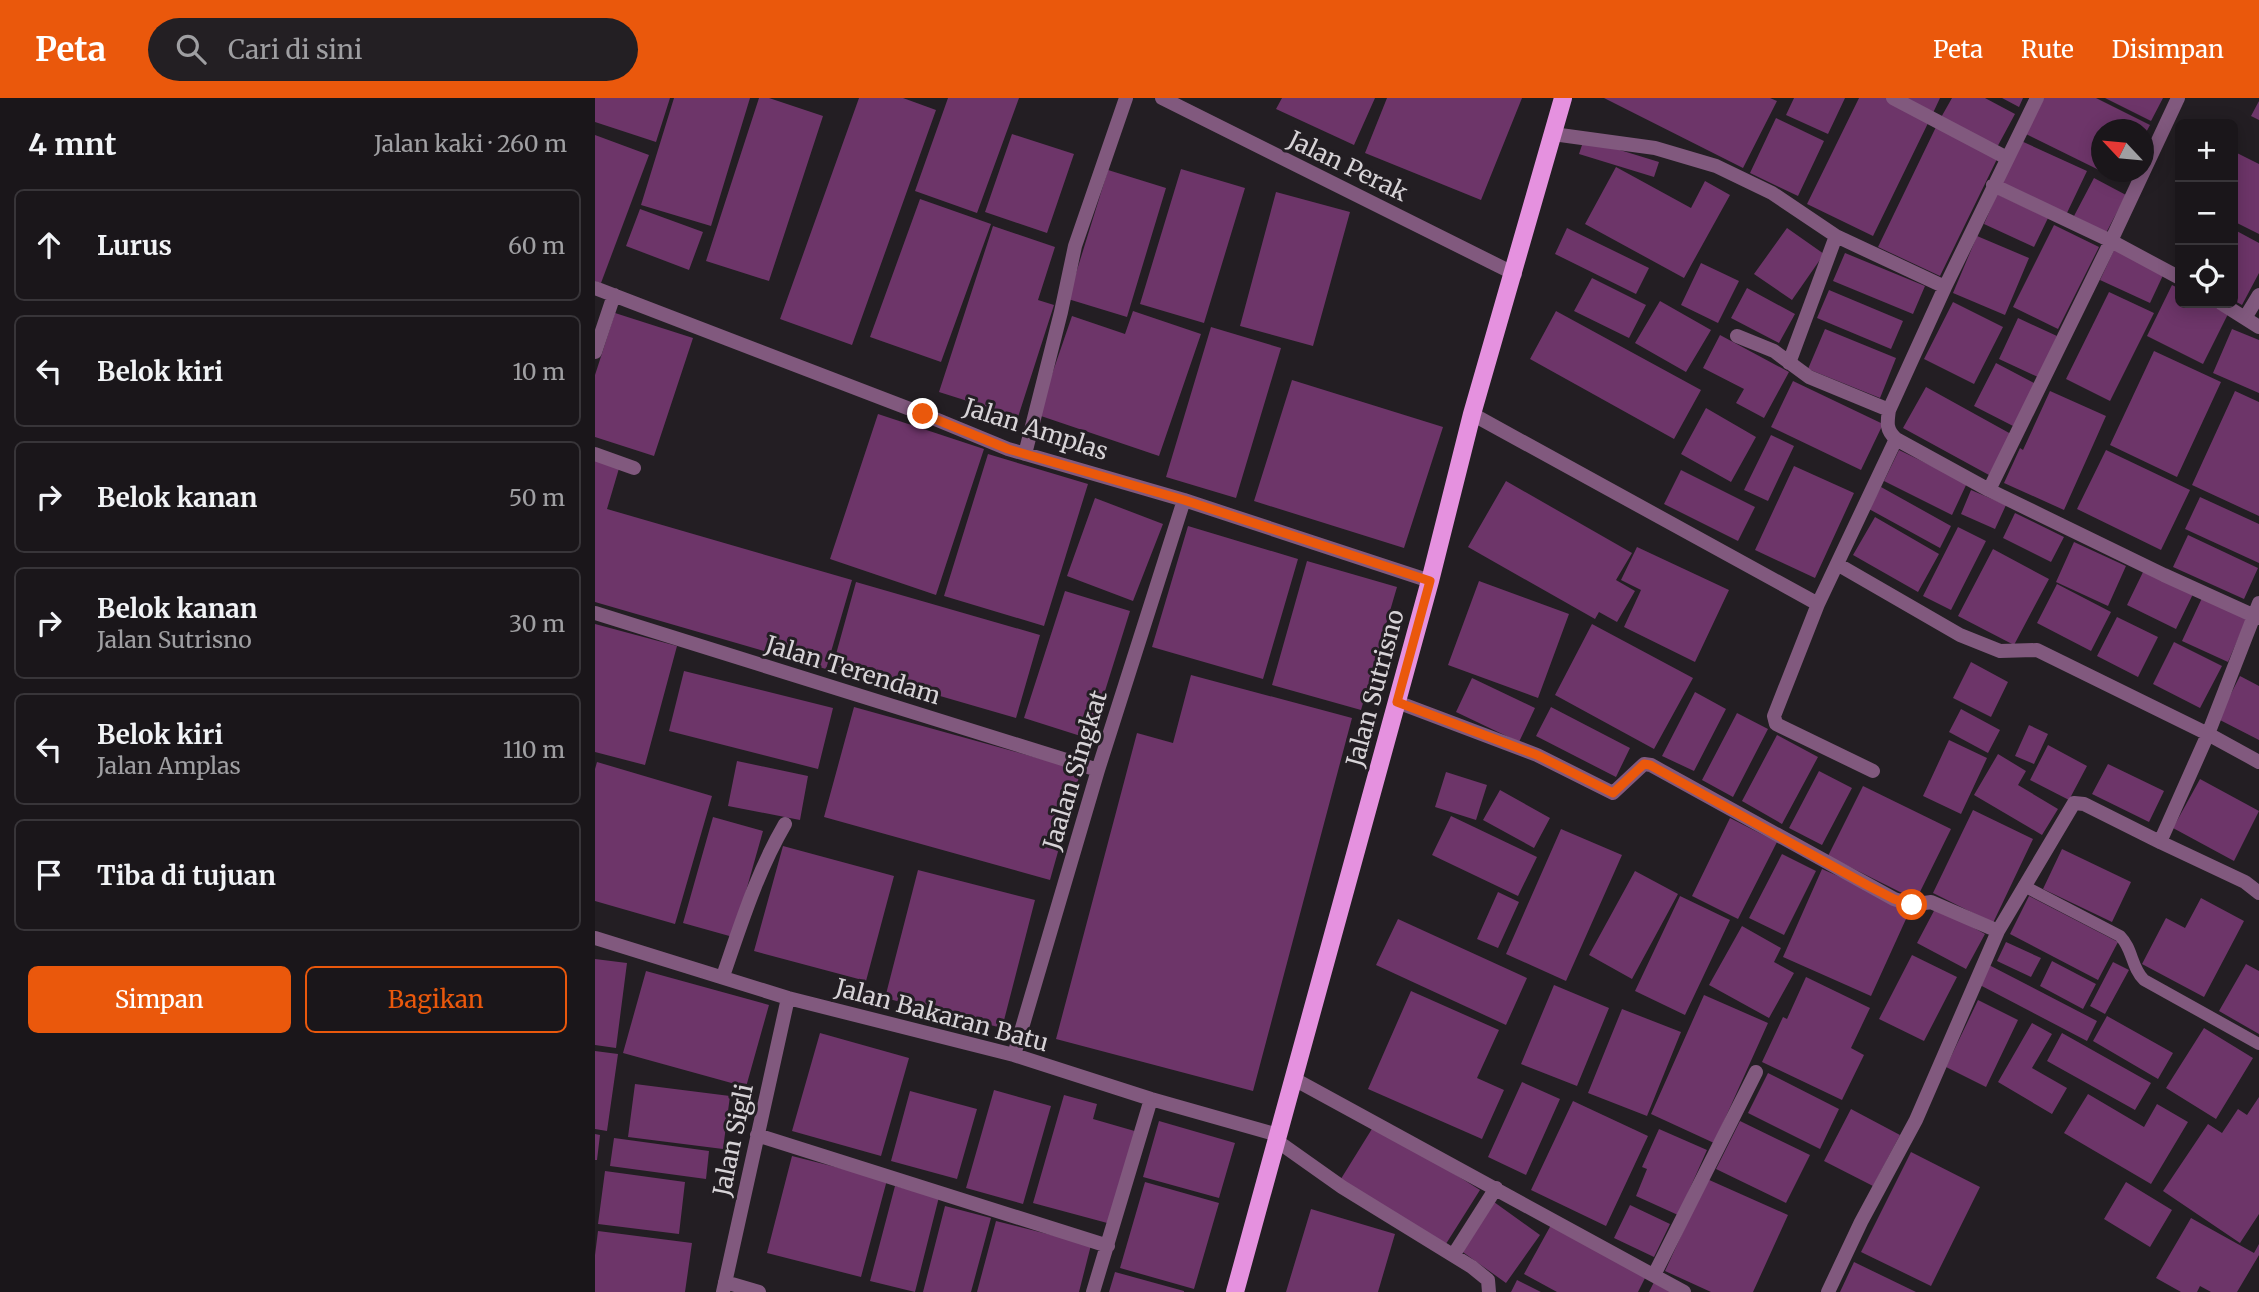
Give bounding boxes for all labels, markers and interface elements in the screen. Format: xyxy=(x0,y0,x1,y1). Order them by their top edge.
search box xyxy=(148,18,638,81)
text: Peta xyxy=(35,29,106,70)
icon: search xyxy=(172,30,210,68)
text: Cari di sini xyxy=(228,33,362,66)
text: Peta xyxy=(1933,34,1983,65)
text: Rute xyxy=(2021,34,2074,65)
text: Disimpan xyxy=(2112,34,2224,65)
north arrow xyxy=(2091,119,2154,182)
map controls xyxy=(2175,119,2238,308)
button: + xyxy=(2175,119,2238,182)
street label: Jalan Perak xyxy=(1282,123,1414,209)
text: 4 mnt xyxy=(28,125,117,163)
text: Jalan kaki · 260 m xyxy=(374,129,567,158)
button: − xyxy=(2175,182,2238,245)
icon: ahead xyxy=(30,226,68,264)
text: Lurus xyxy=(97,229,172,262)
text: 60 m xyxy=(508,231,565,260)
button: locate xyxy=(2175,245,2238,308)
icon: left xyxy=(30,352,68,390)
text: Belok kiri xyxy=(97,355,223,388)
text: 10 m xyxy=(512,357,565,386)
street label: Jalan Amplas xyxy=(959,391,1112,467)
route end xyxy=(907,398,938,429)
icon: right xyxy=(30,478,68,516)
text: Belok kanan xyxy=(97,481,257,514)
text: 50 m xyxy=(509,483,565,512)
text: Belok kanan xyxy=(97,592,257,625)
icon: right xyxy=(30,604,68,642)
street label: Jalan Sutrisno xyxy=(1339,606,1411,771)
text: 30 m xyxy=(509,609,565,638)
text: Jalan Sutrisno xyxy=(97,625,252,654)
street label: Jalan Terendam xyxy=(761,628,944,711)
street label: Jaalan Singkat xyxy=(1036,686,1114,854)
text: Belok kiri xyxy=(97,718,223,751)
icon: left xyxy=(30,730,68,768)
text: 110 m xyxy=(503,735,565,764)
text: Jalan Amplas xyxy=(97,751,241,780)
icon: arrive xyxy=(30,856,68,894)
text: Tiba di tujuan xyxy=(97,859,276,892)
route start xyxy=(1896,889,1927,920)
button: Simpan xyxy=(28,966,291,1033)
button: Bagikan xyxy=(305,966,567,1033)
street label: Jalan Bakaran Batu xyxy=(831,971,1052,1058)
street label: Jalan Sigli xyxy=(706,1081,760,1200)

